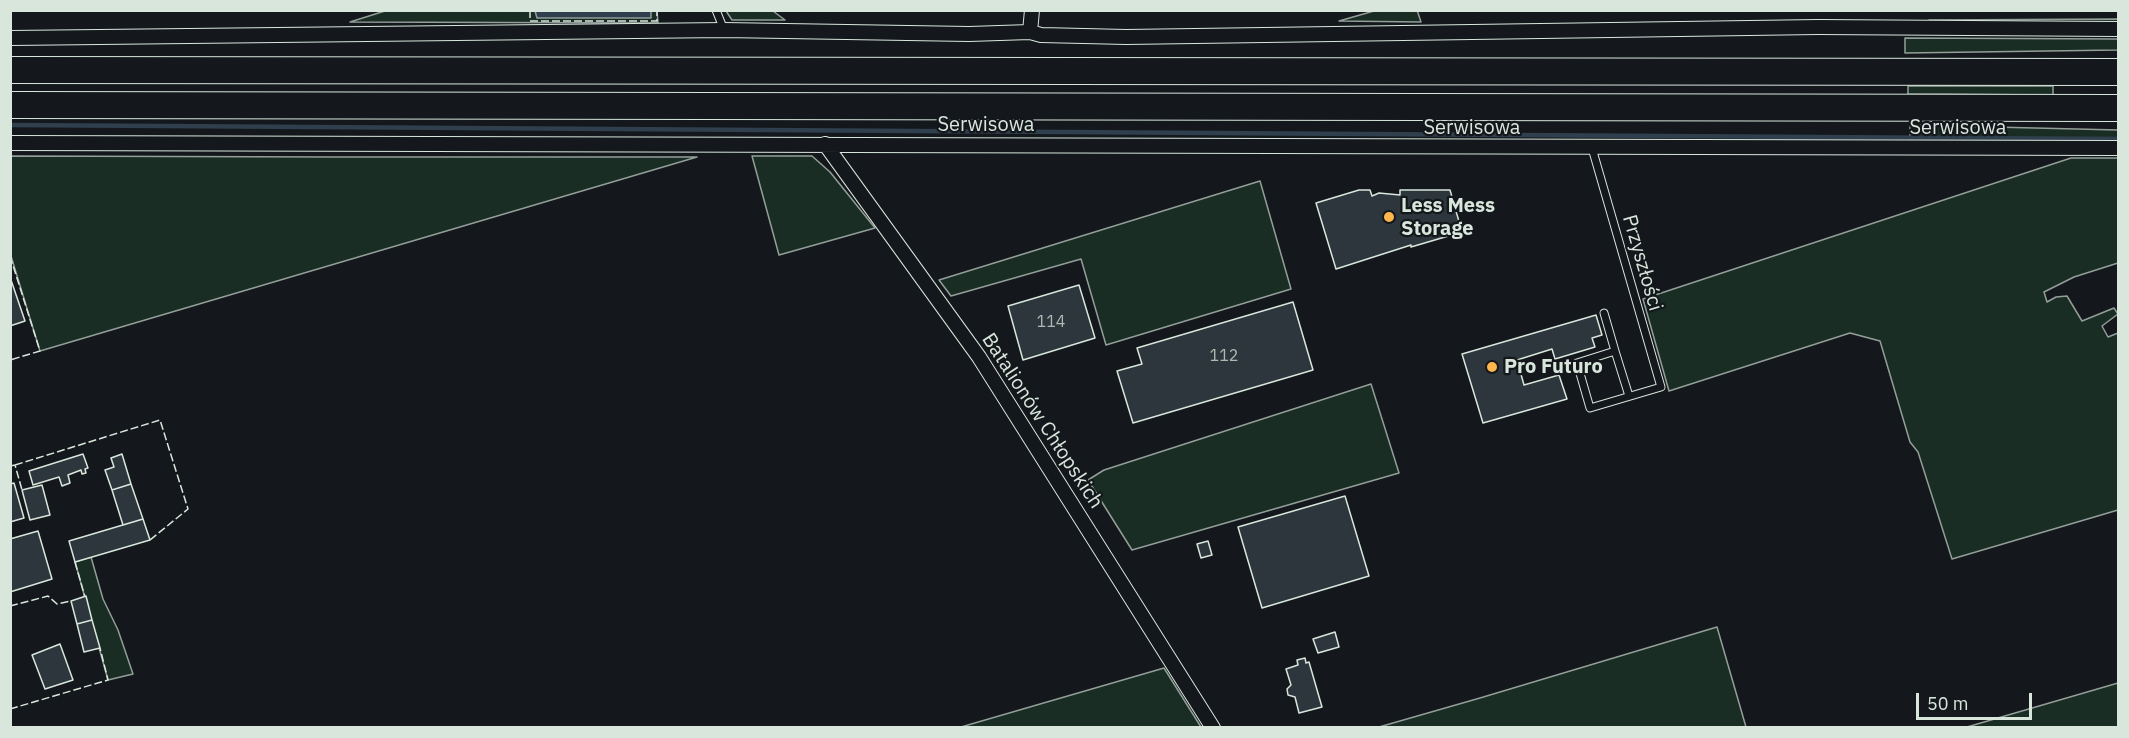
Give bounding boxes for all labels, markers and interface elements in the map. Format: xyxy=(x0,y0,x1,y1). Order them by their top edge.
street label: Serwisowa xyxy=(937,113,1035,137)
street label: Serwisowa xyxy=(1423,116,1521,140)
street label: Serwisowa xyxy=(1909,116,2007,140)
place label: Less Mess Storage xyxy=(1401,194,1495,241)
marker: Less Mess Storage xyxy=(1382,210,1396,224)
street label: Przyszłości xyxy=(1617,212,1667,314)
house number: 114 xyxy=(1037,312,1065,332)
street label: Batalionów Chłopskich xyxy=(976,329,1108,513)
house number: 112 xyxy=(1210,346,1238,366)
place label: Pro Futuro xyxy=(1504,355,1603,379)
marker: Pro Futuro xyxy=(1485,360,1499,374)
scale bar xyxy=(1919,681,2034,719)
text: 50 m xyxy=(1927,692,1969,715)

